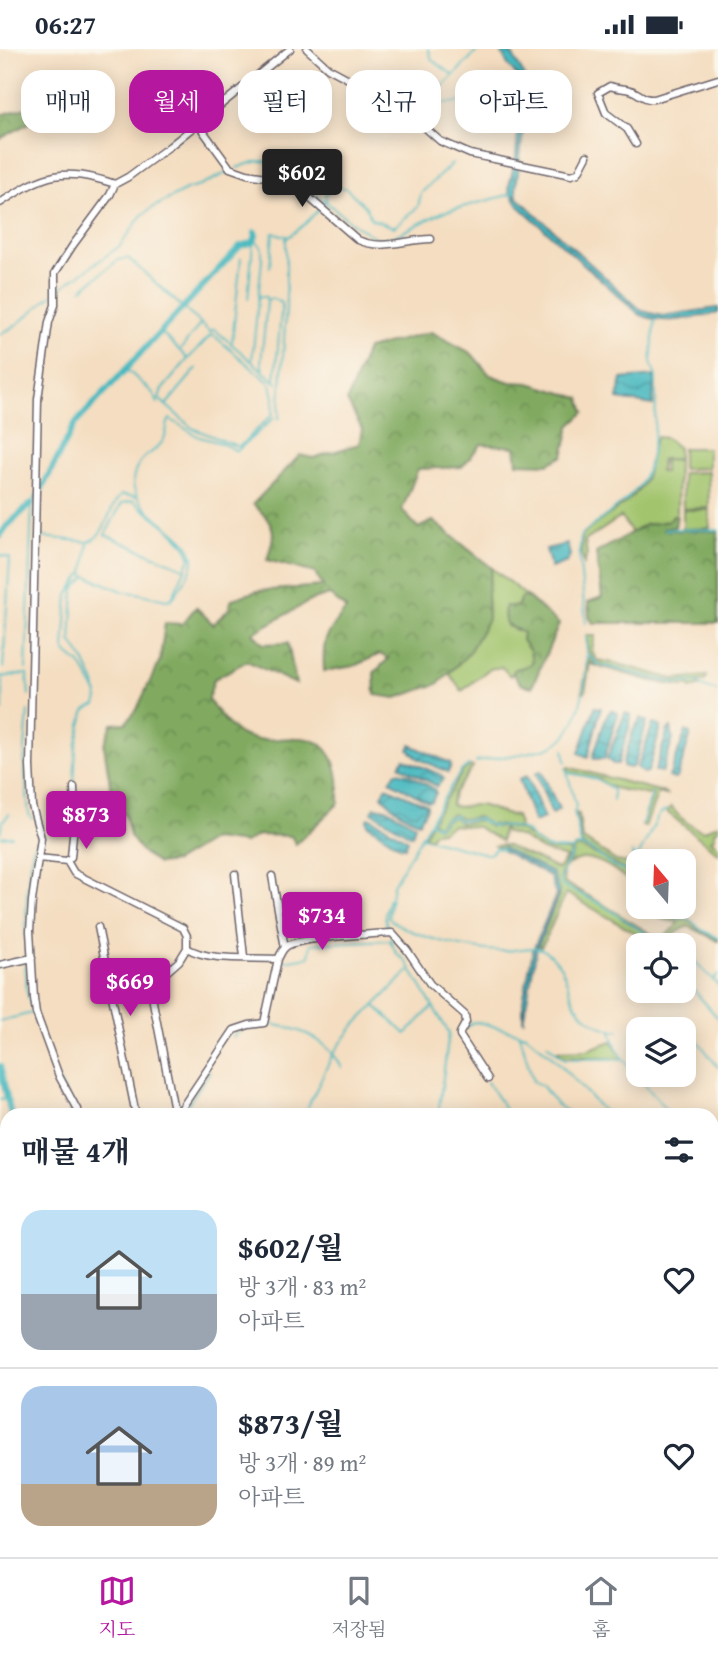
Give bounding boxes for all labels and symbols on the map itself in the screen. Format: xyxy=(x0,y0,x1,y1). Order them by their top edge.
pin: $602 xyxy=(261,149,343,209)
pin: $873 xyxy=(45,791,127,851)
north arrow xyxy=(626,849,696,919)
pin: $734 xyxy=(281,893,363,952)
pin: $669 xyxy=(89,958,171,1018)

